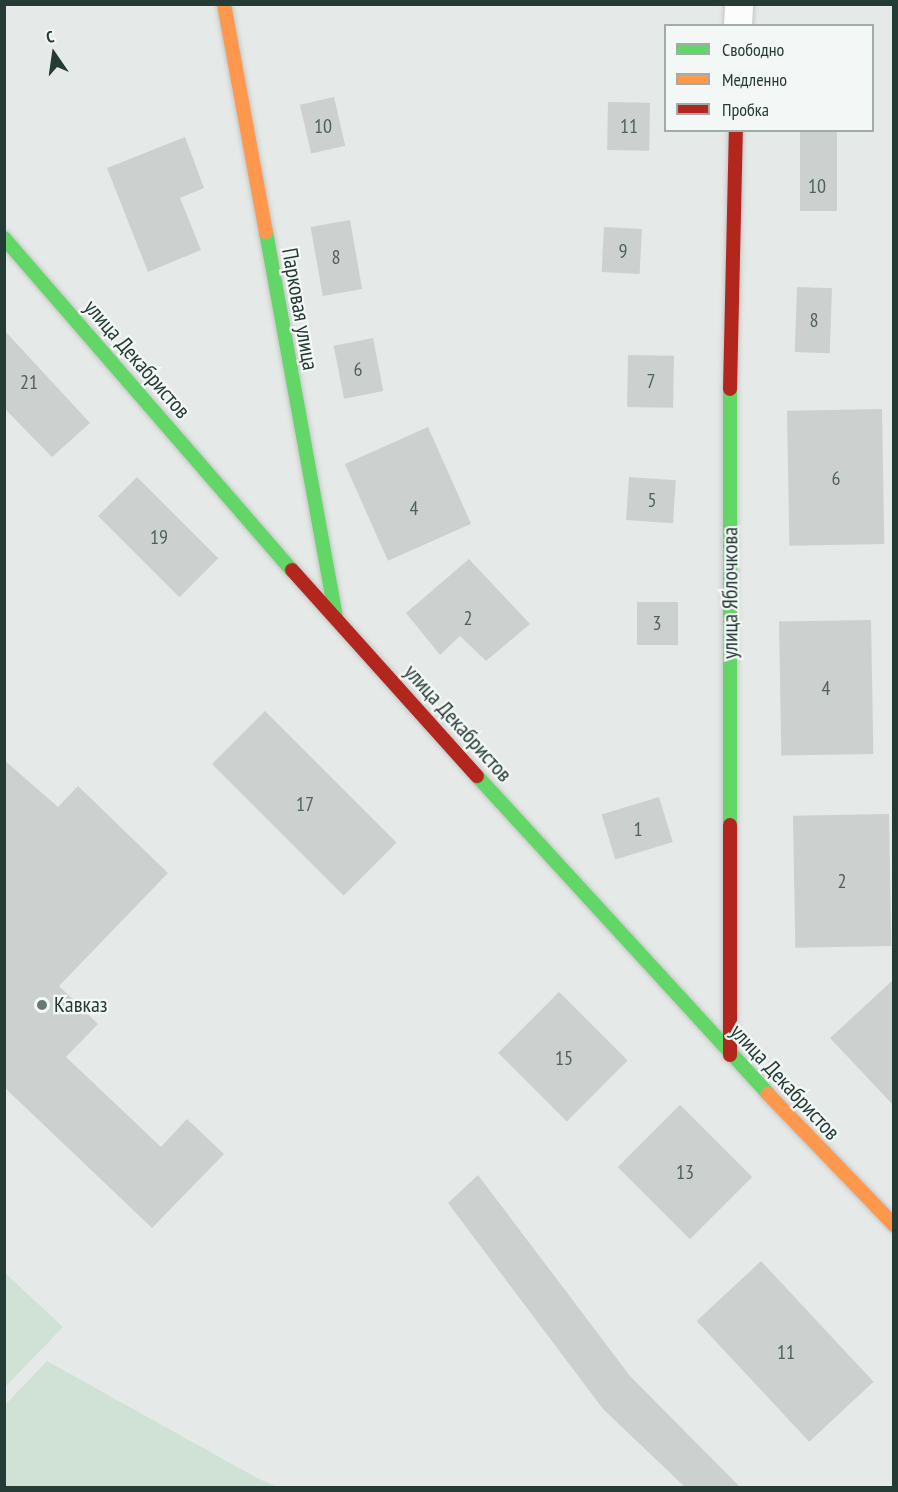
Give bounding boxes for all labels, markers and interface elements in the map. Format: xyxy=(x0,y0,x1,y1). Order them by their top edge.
north arrow xyxy=(24,24,84,84)
legend xyxy=(664,24,874,132)
text: С xyxy=(44,26,56,47)
text: Свободно xyxy=(722,38,784,61)
text: Медленно xyxy=(722,68,787,91)
text: Пробка xyxy=(722,98,769,121)
house number: 10 xyxy=(314,114,332,138)
house number: 11 xyxy=(620,114,638,138)
house number: 10 xyxy=(808,174,826,198)
house number: 9 xyxy=(619,239,627,263)
house number: 8 xyxy=(332,245,340,269)
street label: Парковая улица xyxy=(276,246,324,372)
street label: улица Декабристов xyxy=(78,294,196,424)
house number: 8 xyxy=(810,308,818,332)
house number: 6 xyxy=(354,357,362,381)
house number: 7 xyxy=(647,369,655,393)
house number: 21 xyxy=(20,370,38,394)
house number: 6 xyxy=(832,466,840,490)
house number: 5 xyxy=(648,488,656,512)
house number: 4 xyxy=(410,496,418,520)
house number: 19 xyxy=(150,525,168,549)
street label: улица Яблочкова xyxy=(717,527,743,659)
house number: 2 xyxy=(464,606,472,630)
house number: 3 xyxy=(653,611,661,635)
street label: улица Декабристов xyxy=(398,659,518,787)
house number: 4 xyxy=(822,676,830,700)
house number: 17 xyxy=(296,792,314,816)
house number: 1 xyxy=(634,817,642,841)
house number: 2 xyxy=(838,869,846,893)
place label: Кавказ xyxy=(54,992,108,1018)
marker: Кавказ xyxy=(35,998,49,1012)
street label: улица Декабристов xyxy=(724,1018,846,1146)
house number: 15 xyxy=(555,1046,573,1070)
house number: 13 xyxy=(676,1160,694,1184)
house number: 11 xyxy=(777,1340,795,1364)

